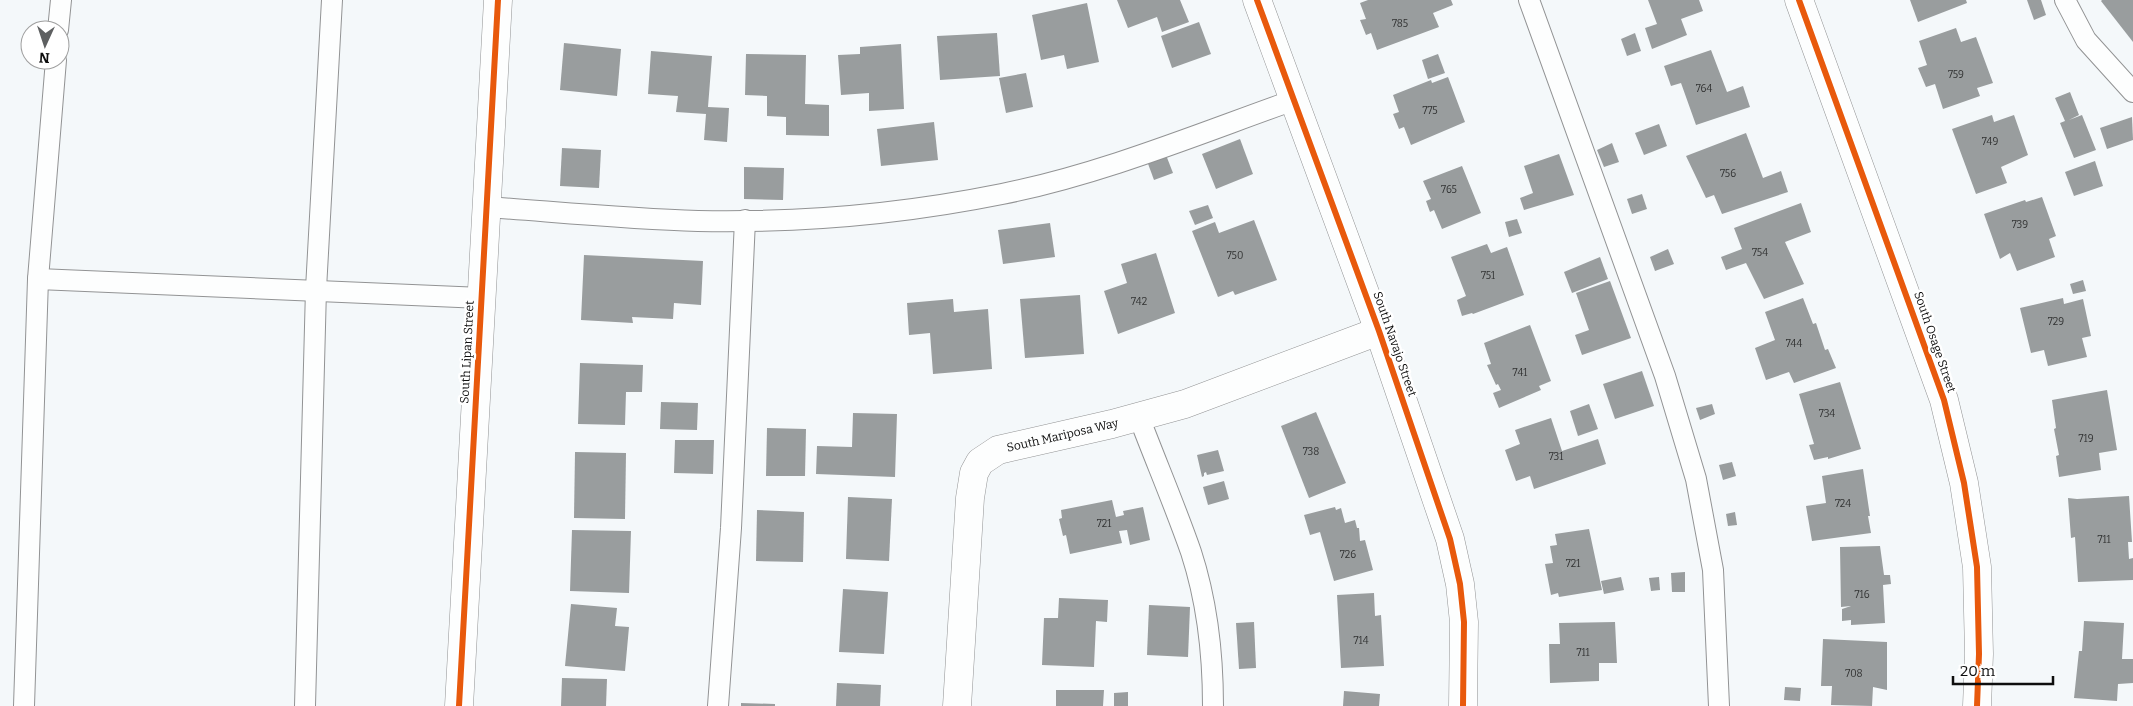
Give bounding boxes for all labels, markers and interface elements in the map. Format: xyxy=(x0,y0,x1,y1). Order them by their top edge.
house number: 785 xyxy=(1392,18,1408,30)
north arrow xyxy=(20,20,70,70)
text: N xyxy=(38,49,50,66)
house number: 759 xyxy=(1948,69,1964,81)
house number: 764 xyxy=(1696,83,1712,95)
house number: 775 xyxy=(1422,105,1438,117)
house number: 749 xyxy=(1982,136,1998,148)
house number: 756 xyxy=(1720,168,1736,180)
house number: 765 xyxy=(1441,184,1457,196)
house number: 739 xyxy=(2012,219,2028,231)
house number: 754 xyxy=(1752,247,1768,259)
house number: 750 xyxy=(1227,250,1243,262)
house number: 751 xyxy=(1481,270,1495,282)
street label: South Navajo Street xyxy=(1370,290,1420,399)
street label: South Osage Street xyxy=(1911,290,1959,395)
house number: 742 xyxy=(1131,296,1147,308)
street label: South Lipan Street xyxy=(457,300,477,404)
house number: 729 xyxy=(2048,316,2064,328)
house number: 744 xyxy=(1786,338,1802,350)
house number: 741 xyxy=(1513,367,1527,379)
house number: 734 xyxy=(1819,408,1835,420)
street label: South Mariposa Way xyxy=(1005,415,1120,455)
house number: 719 xyxy=(2078,433,2094,445)
house number: 738 xyxy=(1303,446,1319,458)
house number: 731 xyxy=(1549,451,1563,463)
house number: 724 xyxy=(1835,498,1851,510)
house number: 721 xyxy=(1097,518,1111,530)
house number: 711 xyxy=(2097,534,2111,546)
house number: 726 xyxy=(1340,549,1356,561)
house number: 721 xyxy=(1566,558,1580,570)
house number: 716 xyxy=(1854,589,1870,601)
house number: 714 xyxy=(1354,635,1369,647)
house number: 711 xyxy=(1576,647,1590,659)
scale bar xyxy=(1953,654,2053,686)
text: 20 m xyxy=(1960,662,1996,680)
house number: 708 xyxy=(1845,668,1863,680)

